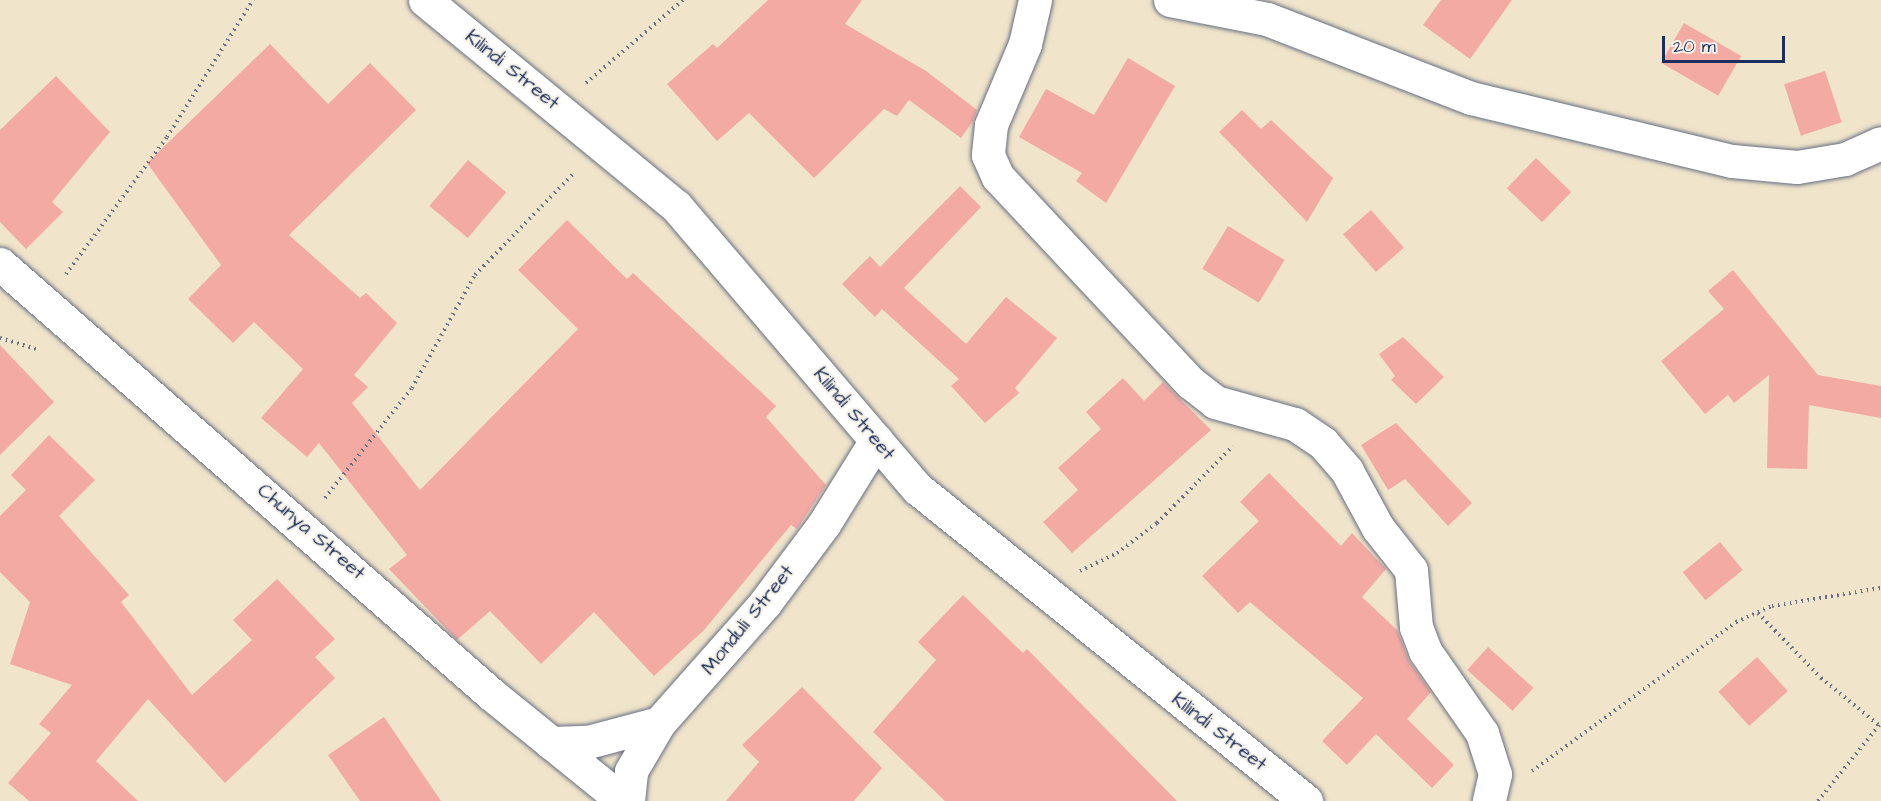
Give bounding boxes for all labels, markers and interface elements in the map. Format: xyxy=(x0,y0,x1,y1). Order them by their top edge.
scale bar xyxy=(1665,24,1788,62)
street label: Kilindi Street xyxy=(460,25,564,115)
text: 20 m xyxy=(1673,34,1716,59)
street label: Kilindi Street xyxy=(808,363,900,465)
street label: Chunya Street xyxy=(252,479,370,585)
street label: Monduli Street xyxy=(696,560,800,680)
street label: Kilindi Street xyxy=(1167,687,1271,777)

